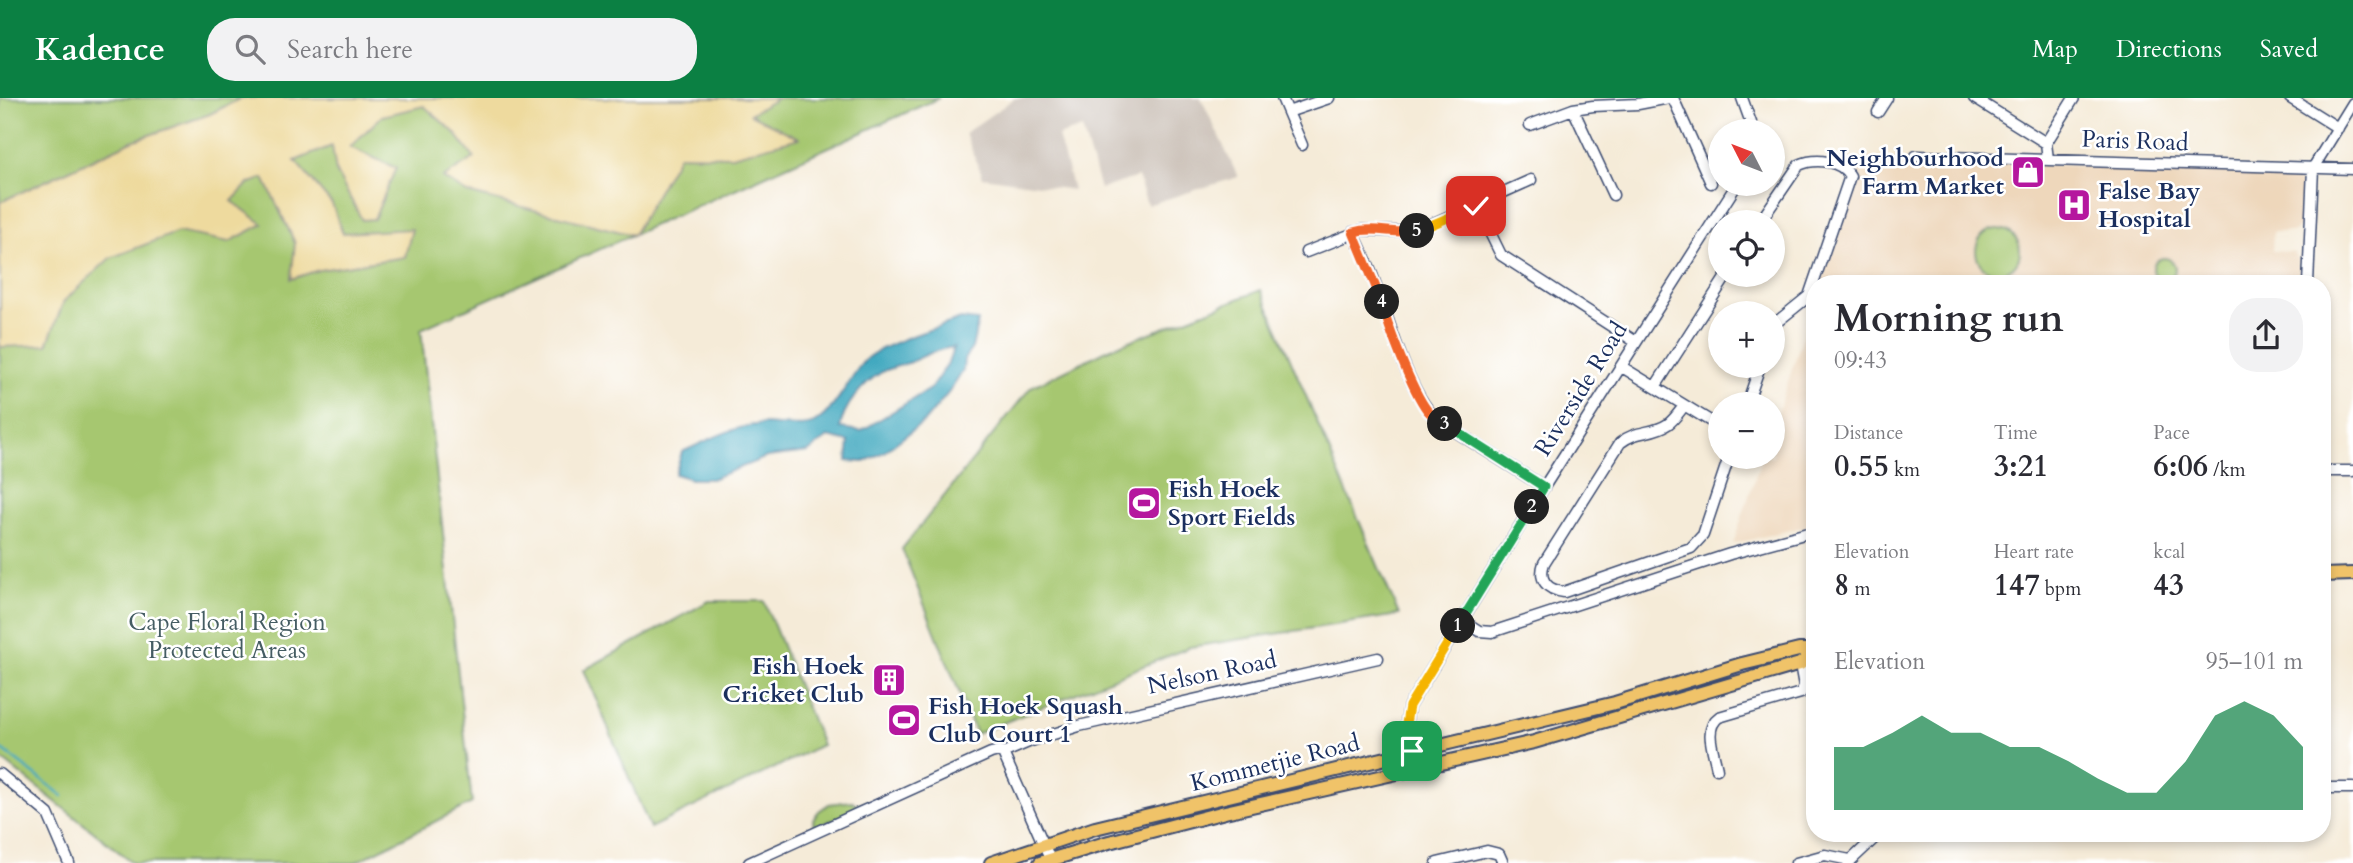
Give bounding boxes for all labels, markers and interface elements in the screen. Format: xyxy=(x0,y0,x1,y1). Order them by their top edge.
search box xyxy=(207,18,697,81)
text: Kadence xyxy=(35,27,165,72)
icon: search xyxy=(231,30,269,68)
text: Search here xyxy=(287,32,413,67)
text: Map xyxy=(2032,33,2078,66)
text: Directions xyxy=(2116,33,2222,66)
text: Saved xyxy=(2260,33,2318,66)
north arrow xyxy=(1708,119,1785,196)
map controls xyxy=(1708,119,1785,469)
street label: Paris Road xyxy=(2081,123,2189,159)
place label: Neighbourhood Farm Market xyxy=(1826,142,2005,203)
shop icon: Neighbourhood Farm Market xyxy=(2009,153,2047,191)
place label: False Bay Hospital xyxy=(2098,175,2201,236)
pin xyxy=(1446,176,1506,236)
hospital icon: False Bay Hospital xyxy=(2055,186,2093,224)
icon: check xyxy=(1457,187,1495,225)
button: locate xyxy=(1708,210,1785,287)
pin: 5 xyxy=(1400,214,1434,248)
text: 5 xyxy=(1412,217,1421,243)
pin: 4 xyxy=(1364,284,1400,320)
text: 4 xyxy=(1377,288,1386,314)
text: Morning run xyxy=(1834,293,2064,345)
button: share xyxy=(2229,298,2303,372)
button: + xyxy=(1708,301,1785,378)
street label: Riverside Road xyxy=(1527,315,1636,463)
text: 09:43 xyxy=(1834,345,1887,376)
button: − xyxy=(1708,392,1785,469)
pin: 3 xyxy=(1428,406,1462,442)
text: 3 xyxy=(1440,410,1449,436)
text: Distance xyxy=(1834,420,1903,446)
text: Time xyxy=(1994,420,2038,446)
text: Pace xyxy=(2153,420,2190,446)
text: 0.55 xyxy=(1834,446,1889,487)
text: 3:21 xyxy=(1994,446,2048,487)
text: 6:06 xyxy=(2153,446,2208,487)
text: km xyxy=(1889,457,1920,483)
text: /km xyxy=(2208,457,2246,483)
place label: Fish Hoek Sport Fields xyxy=(1168,473,1296,534)
sports icon: Fish Hoek Sport Fields xyxy=(1125,484,1163,522)
pin: 2 xyxy=(1514,490,1550,524)
text: 2 xyxy=(1527,493,1536,519)
text: Elevation xyxy=(1834,539,1909,565)
text: Heart rate xyxy=(1994,539,2074,565)
text: kcal xyxy=(2153,539,2185,565)
text: 8 xyxy=(1834,565,1849,606)
text: 147 xyxy=(1994,565,2040,606)
text: 43 xyxy=(2153,565,2184,606)
text: m xyxy=(1849,576,1871,602)
text: bpm xyxy=(2040,576,2081,602)
park label: Cape Floral Region Protected Areas xyxy=(128,606,326,667)
pin: 1 xyxy=(1440,608,1476,644)
text: 1 xyxy=(1453,612,1462,638)
street label: Nelson Road xyxy=(1144,643,1280,703)
text: Elevation xyxy=(1834,646,1925,677)
text: 95–101 m xyxy=(2206,646,2303,677)
place label: Fish Hoek Cricket Club xyxy=(722,650,864,711)
building icon: Fish Hoek Cricket Club xyxy=(870,661,908,699)
place label: Fish Hoek Squash Club Court 1 xyxy=(928,690,1123,751)
sports icon: Fish Hoek Squash Club Court 1 xyxy=(885,701,923,739)
pin xyxy=(1382,721,1442,781)
street label: Kommetjie Road xyxy=(1187,726,1363,800)
icon: arrive xyxy=(1393,732,1431,770)

